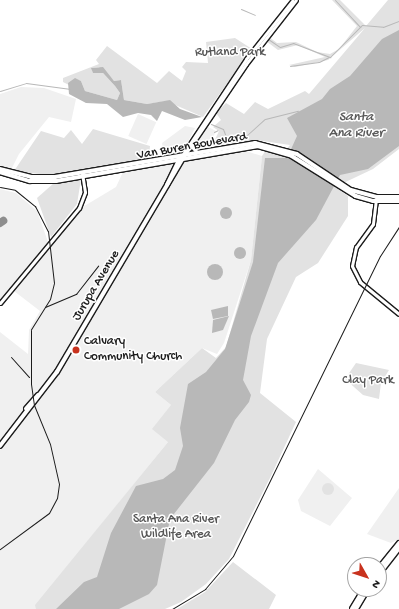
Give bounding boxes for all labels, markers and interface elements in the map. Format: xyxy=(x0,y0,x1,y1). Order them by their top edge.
park label: Rutland Park xyxy=(195,45,265,61)
water label: Santa Ana River xyxy=(329,110,383,142)
street label: Van Buren Boulevard xyxy=(136,130,248,164)
street label: Jurupa Avenue xyxy=(70,248,124,324)
place label: Calvary Community Church xyxy=(84,335,182,366)
marker: Calvary Community Church xyxy=(71,345,81,355)
park label: Clay Park xyxy=(342,373,394,389)
park label: Santa Ana River Wildlife Area xyxy=(133,513,219,544)
north arrow xyxy=(347,557,387,597)
text: N xyxy=(369,577,382,590)

